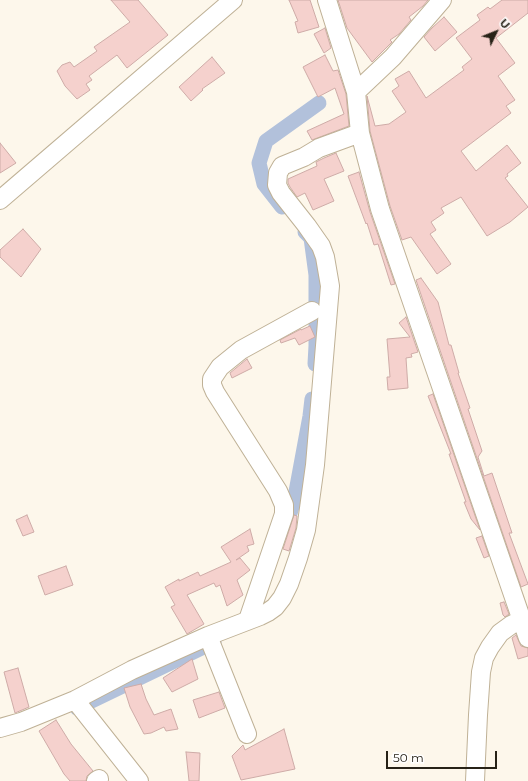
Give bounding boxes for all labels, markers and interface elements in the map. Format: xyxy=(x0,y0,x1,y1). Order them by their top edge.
north arrow xyxy=(476,12,516,52)
text: U xyxy=(497,16,513,32)
scale bar xyxy=(388,743,499,769)
text: 50 m xyxy=(393,750,424,765)

